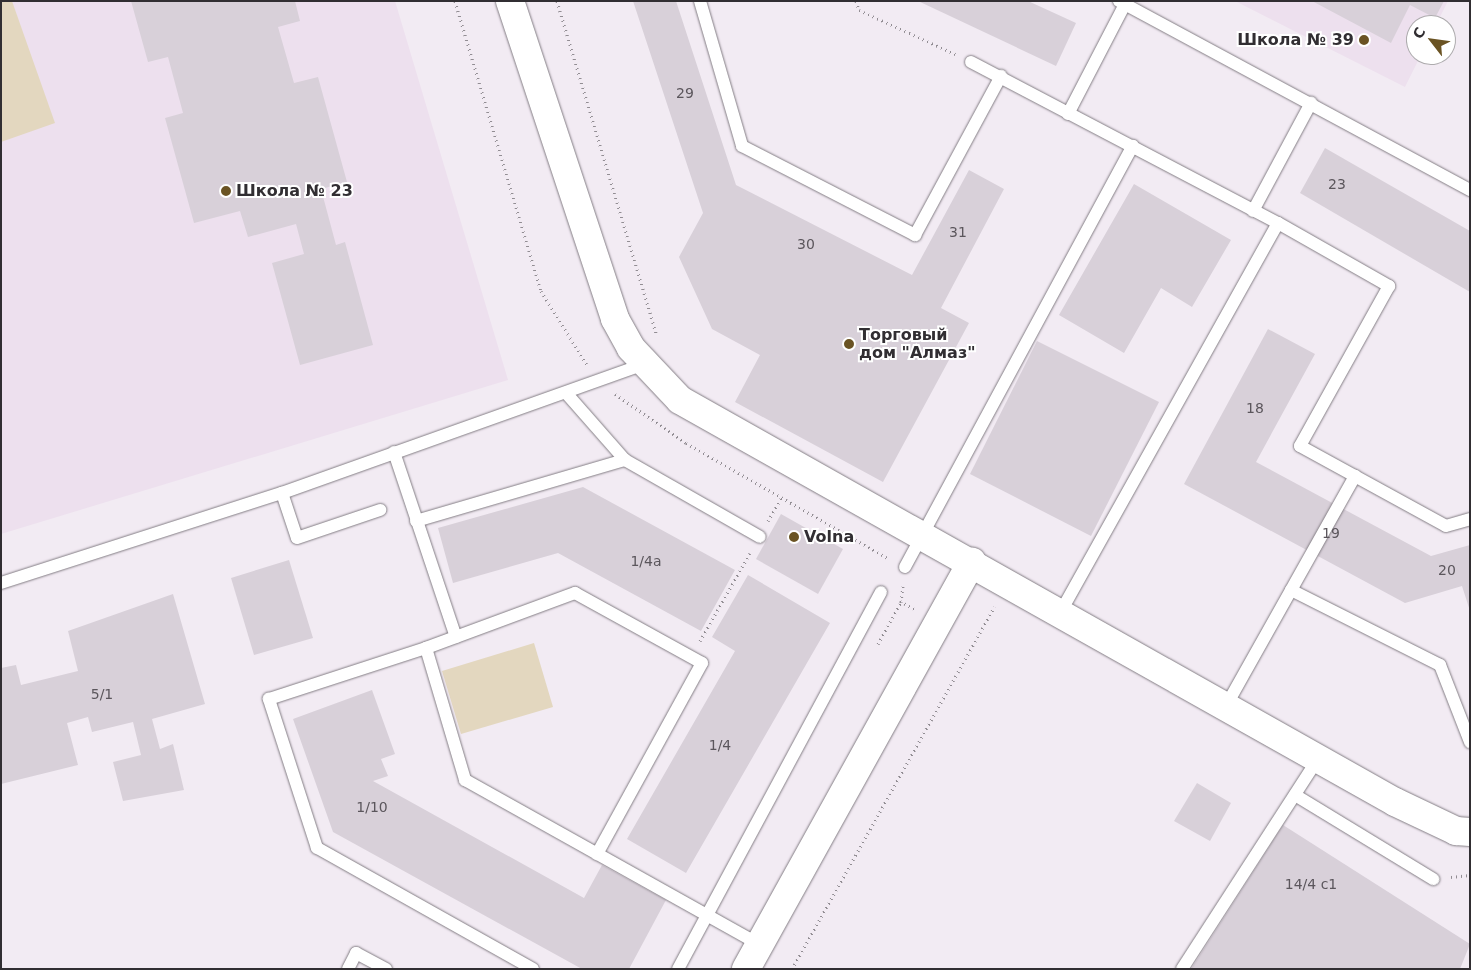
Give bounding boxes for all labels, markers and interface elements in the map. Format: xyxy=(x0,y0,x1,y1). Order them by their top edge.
north arrow xyxy=(1406,15,1456,65)
text: С xyxy=(1409,25,1428,41)
place label: Школа № 39 xyxy=(1237,30,1354,50)
marker: Школа № 39 xyxy=(1358,34,1370,46)
house number: 29 xyxy=(676,85,694,101)
house number: 23 xyxy=(1328,176,1346,192)
place label: Школа № 23 xyxy=(236,181,353,201)
marker: Школа № 23 xyxy=(220,185,232,197)
house number: 31 xyxy=(949,224,967,240)
house number: 30 xyxy=(797,236,815,252)
place label: Торговый дом "Алмаз" xyxy=(859,325,976,363)
marker: Торговый дом "Алмаз" xyxy=(843,338,855,350)
house number: 18 xyxy=(1246,400,1264,416)
house number: 19 xyxy=(1322,525,1340,541)
place label: Volna xyxy=(804,527,854,547)
marker: Volna xyxy=(788,531,800,543)
house number: 1/4а xyxy=(630,553,662,569)
house number: 20 xyxy=(1438,562,1456,578)
house number: 5/1 xyxy=(91,686,113,702)
house number: 1/4 xyxy=(709,737,731,753)
house number: 1/10 xyxy=(356,799,388,815)
house number: 14/4 с1 xyxy=(1285,876,1337,892)

